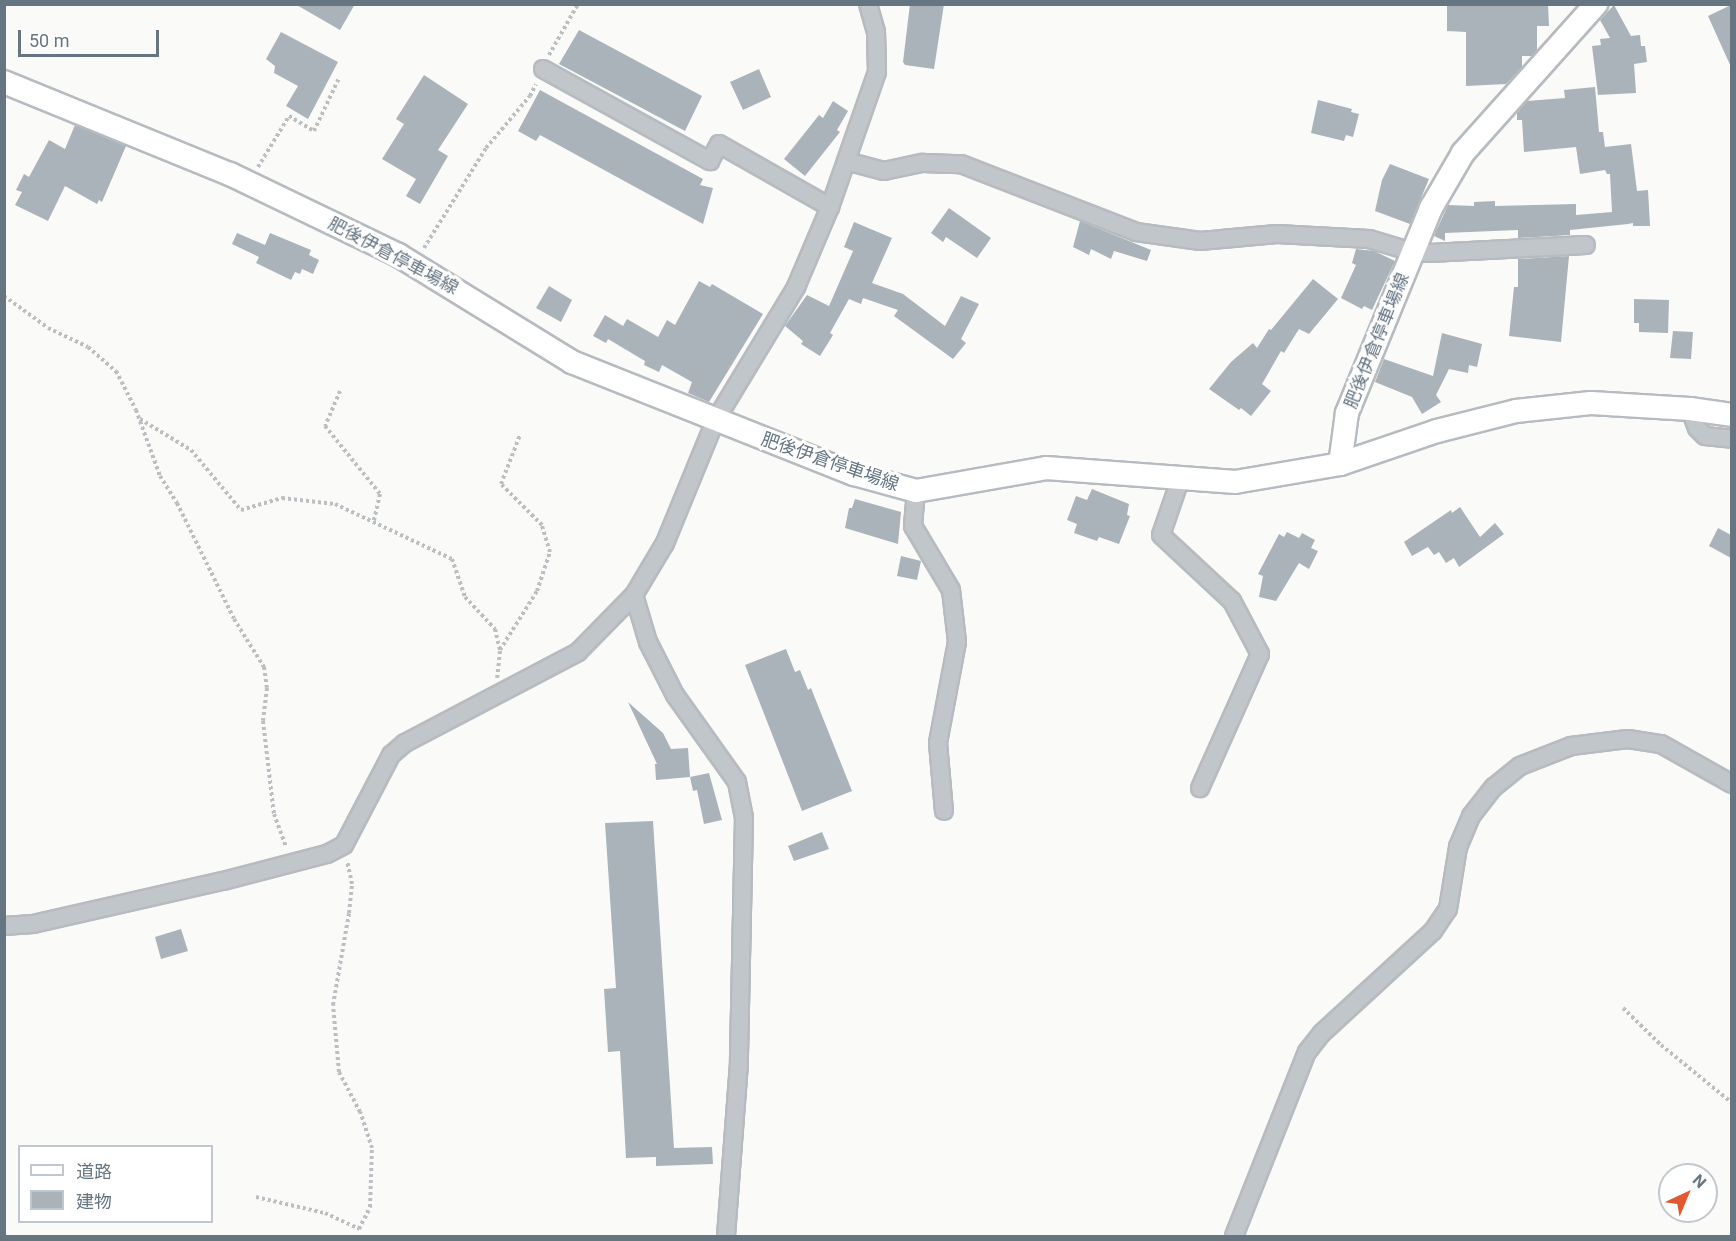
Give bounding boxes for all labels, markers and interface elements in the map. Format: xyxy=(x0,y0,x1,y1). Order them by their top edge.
scale bar xyxy=(21,18,162,56)
text: 50 m xyxy=(29,30,69,51)
street label: 肥後伊倉停車場線 xyxy=(324,213,462,299)
street label: 肥後伊倉停車場線 xyxy=(1340,270,1414,412)
street label: 肥後伊倉停車場線 xyxy=(758,428,902,496)
legend xyxy=(18,1145,213,1223)
text: 道路 xyxy=(76,1161,112,1182)
north arrow xyxy=(1658,1163,1718,1223)
text: N xyxy=(1689,1170,1710,1192)
text: 建物 xyxy=(76,1191,112,1212)

